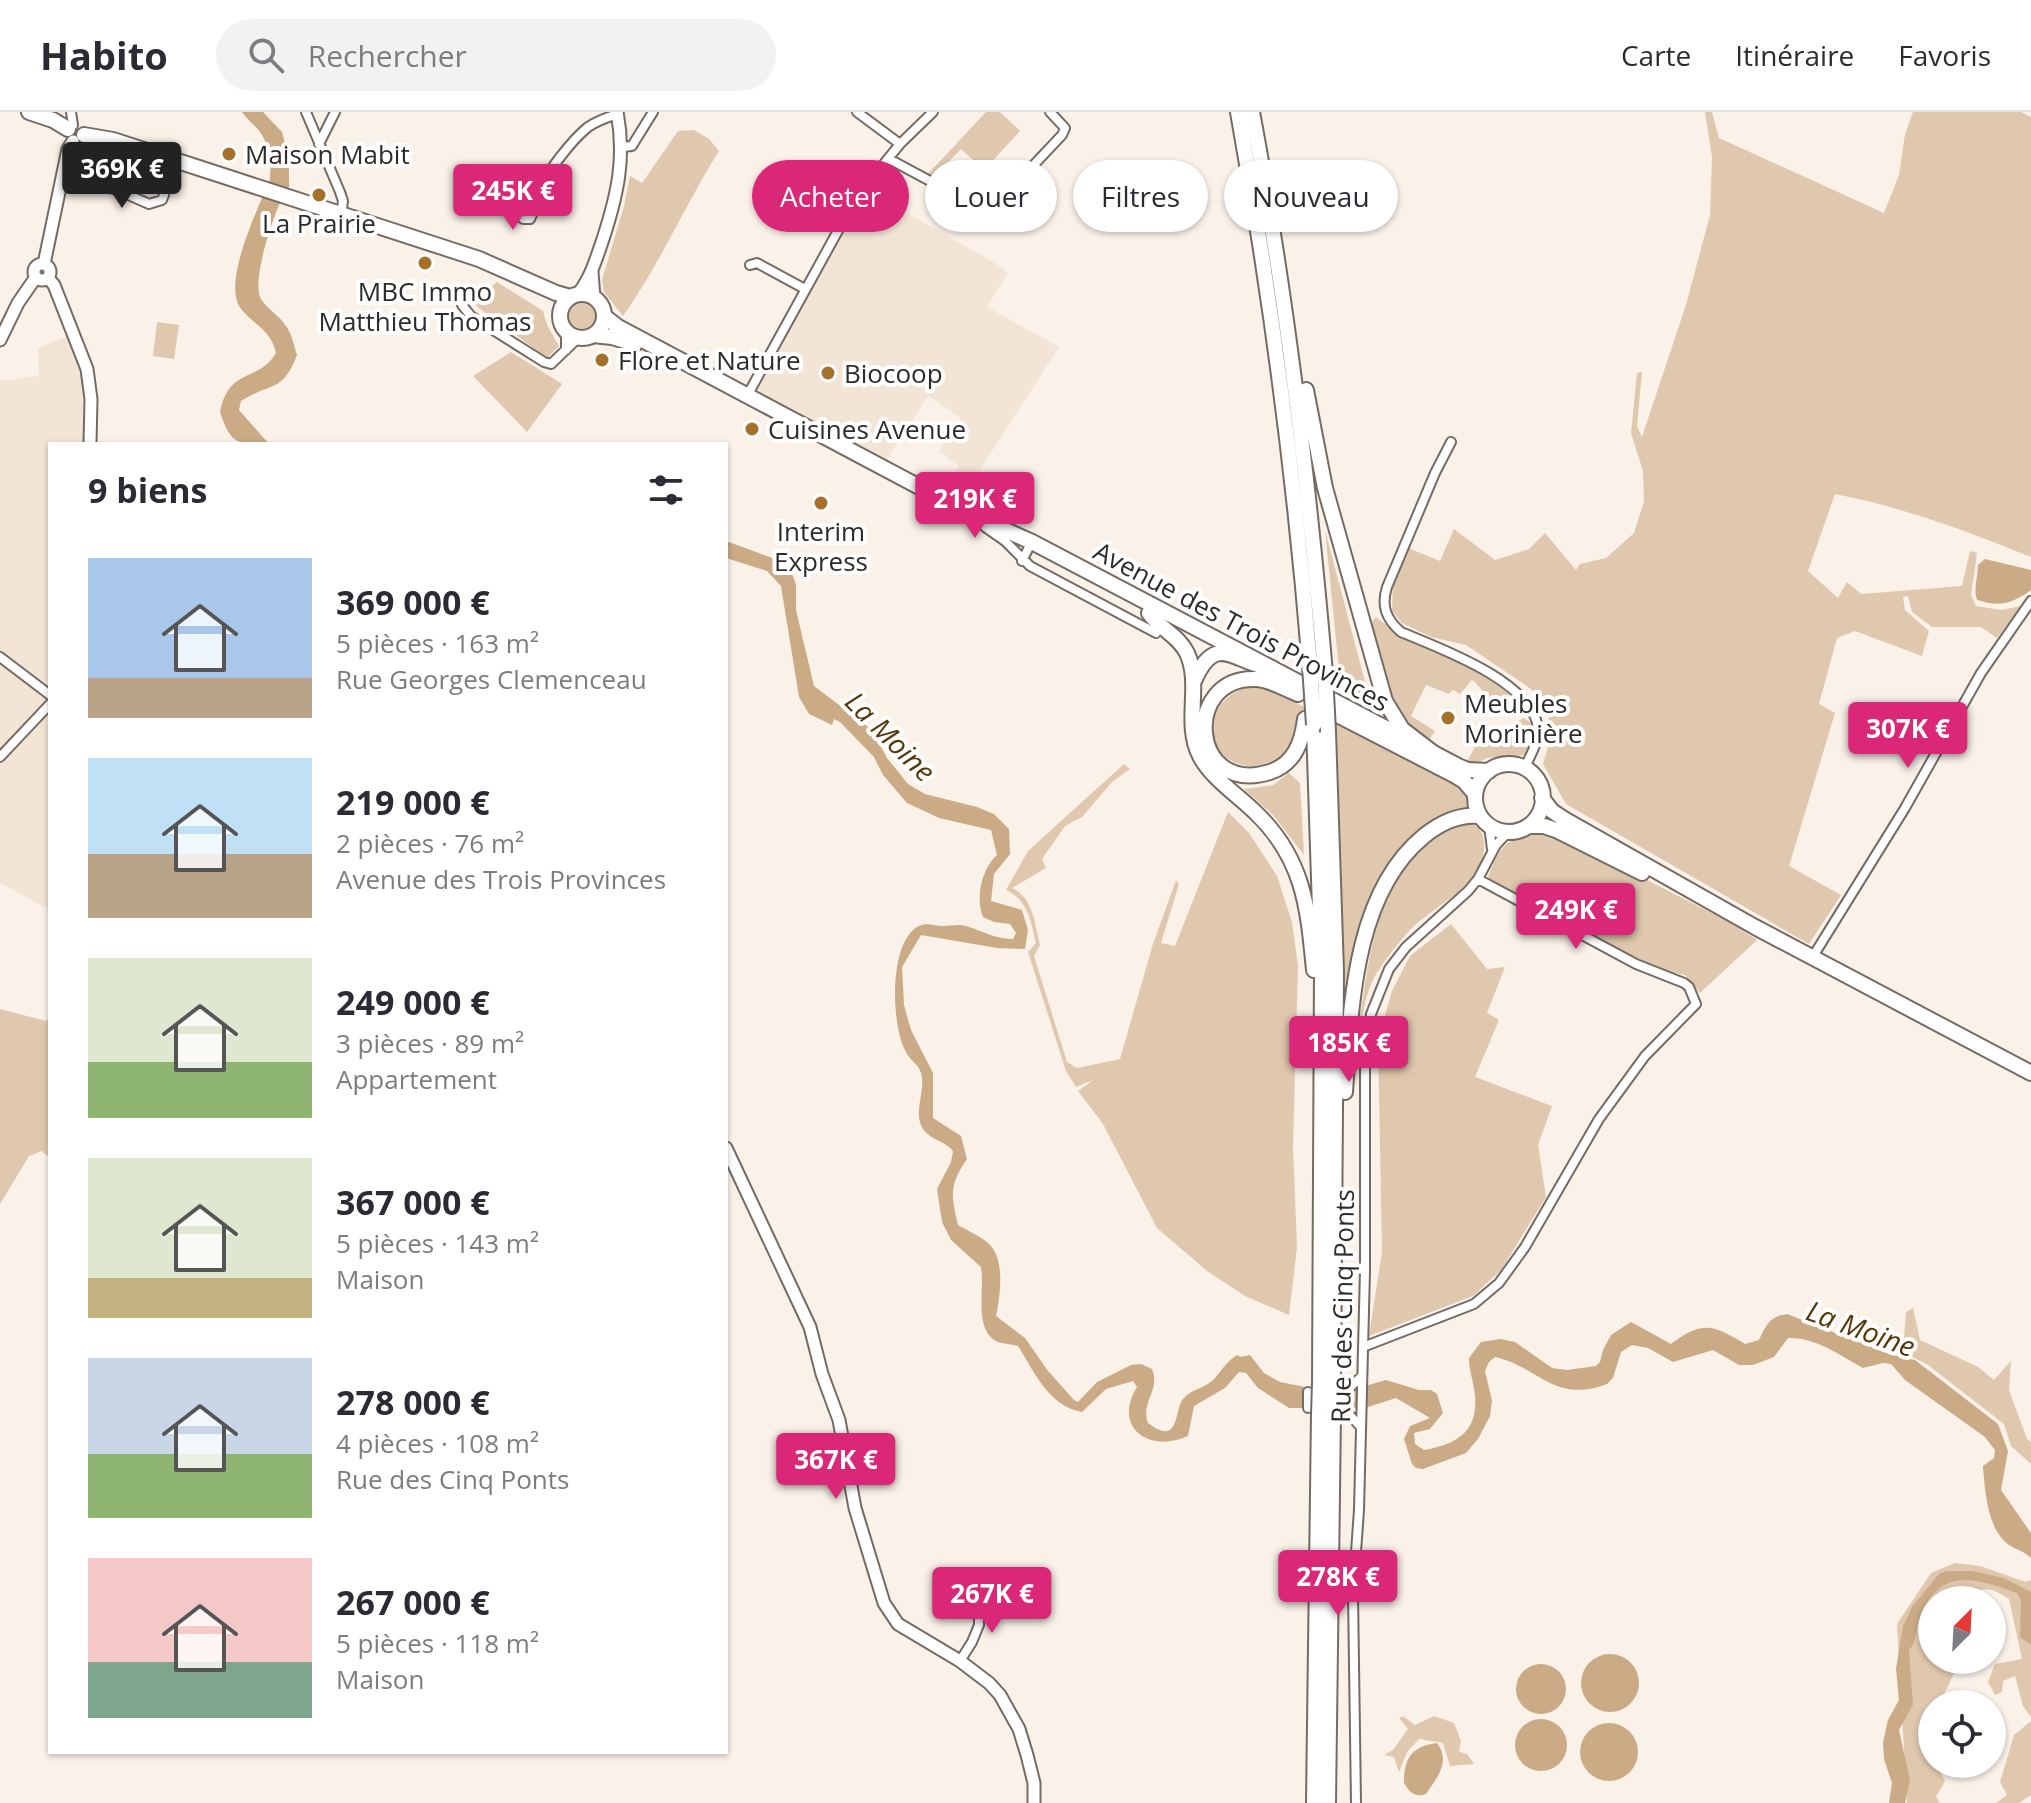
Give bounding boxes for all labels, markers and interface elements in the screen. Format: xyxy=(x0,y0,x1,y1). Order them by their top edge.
search box xyxy=(216,19,776,91)
text: Habito xyxy=(40,29,168,81)
icon: search xyxy=(244,33,288,77)
text: Rechercher xyxy=(308,35,467,76)
text: Carte xyxy=(1621,36,1691,74)
text: Itinéraire xyxy=(1735,36,1854,74)
text: Favoris xyxy=(1898,36,1991,74)
place label: Maison Mabit xyxy=(245,136,410,172)
pin: 369K € xyxy=(57,142,187,210)
marker: Maison Mabit xyxy=(220,145,238,163)
text: 369K € xyxy=(80,150,164,186)
chip: Acheter xyxy=(752,160,909,232)
chip: Louer xyxy=(925,160,1057,232)
chip: Filtres xyxy=(1073,160,1208,232)
chip: Nouveau xyxy=(1224,160,1398,232)
pin: 245K € xyxy=(448,164,578,232)
text: 245K € xyxy=(471,172,555,208)
marker: La Prairie xyxy=(310,186,328,204)
place label: La Prairie xyxy=(262,205,376,241)
marker: MBC Immo Matthieu Thomas xyxy=(416,254,434,272)
place label: MBC Immo Matthieu Thomas xyxy=(319,273,532,339)
place label: Flore et Nature xyxy=(618,342,801,378)
marker: Flore et Nature xyxy=(593,351,611,369)
place label: Biocoop xyxy=(844,355,943,391)
marker: Biocoop xyxy=(819,364,837,382)
place label: Cuisines Avenue xyxy=(768,411,966,447)
marker: Cuisines Avenue xyxy=(743,420,761,438)
text: 9 biens xyxy=(88,467,208,513)
icon: filters xyxy=(644,468,688,512)
pin: 219K € xyxy=(910,472,1040,540)
text: 219K € xyxy=(933,480,1017,516)
marker: Interim Express xyxy=(812,494,830,512)
place label: Interim Express xyxy=(774,513,868,579)
street label: Avenue des Trois Provinces xyxy=(1088,533,1396,719)
text: 369 000 € xyxy=(336,579,490,625)
icon: home xyxy=(152,590,248,686)
text: 5 pièces · 163 m² xyxy=(336,625,539,661)
text: Rue Georges Clemenceau xyxy=(336,661,647,697)
water label: La Moine xyxy=(838,683,944,789)
place label: Meubles Morinière xyxy=(1464,685,1583,751)
pin: 307K € xyxy=(1843,702,1973,770)
marker: Meubles Morinière xyxy=(1439,709,1457,727)
text: 307K € xyxy=(1866,710,1950,746)
text: 219 000 € xyxy=(336,779,490,825)
icon: home xyxy=(152,790,248,886)
text: 2 pièces · 76 m² xyxy=(336,825,524,861)
text: Avenue des Trois Provinces xyxy=(336,861,666,897)
pin: 249K € xyxy=(1511,883,1641,951)
text: 249K € xyxy=(1534,891,1618,927)
text: 249 000 € xyxy=(336,979,490,1025)
icon: home xyxy=(152,990,248,1086)
pin: 185K € xyxy=(1284,1016,1414,1084)
text: 185K € xyxy=(1307,1024,1391,1060)
text: 3 pièces · 89 m² xyxy=(336,1025,524,1061)
text: Appartement xyxy=(336,1061,497,1097)
text: 367 000 € xyxy=(336,1179,490,1225)
street label: Rue des Cinq Ponts xyxy=(1322,1189,1362,1423)
icon: home xyxy=(152,1190,248,1286)
text: 5 pièces · 143 m² xyxy=(336,1225,539,1261)
text: Maison xyxy=(336,1261,424,1297)
water label: La Moine xyxy=(1801,1291,1921,1365)
text: 278 000 € xyxy=(336,1379,490,1425)
icon: home xyxy=(152,1390,248,1486)
text: 4 pièces · 108 m² xyxy=(336,1425,539,1461)
pin: 367K € xyxy=(771,1433,901,1501)
text: 367K € xyxy=(794,1441,878,1477)
text: Rue des Cinq Ponts xyxy=(336,1461,569,1497)
pin: 278K € xyxy=(1273,1550,1403,1618)
text: 278K € xyxy=(1296,1558,1380,1594)
pin: 267K € xyxy=(927,1567,1057,1635)
text: 267K € xyxy=(950,1575,1034,1611)
text: 267 000 € xyxy=(336,1579,490,1625)
north arrow xyxy=(1918,1586,2006,1674)
map controls xyxy=(1918,1586,2006,1778)
icon: home xyxy=(152,1590,248,1686)
text: 5 pièces · 118 m² xyxy=(336,1625,539,1661)
text: Maison xyxy=(336,1661,424,1697)
button: locate xyxy=(1918,1690,2006,1778)

